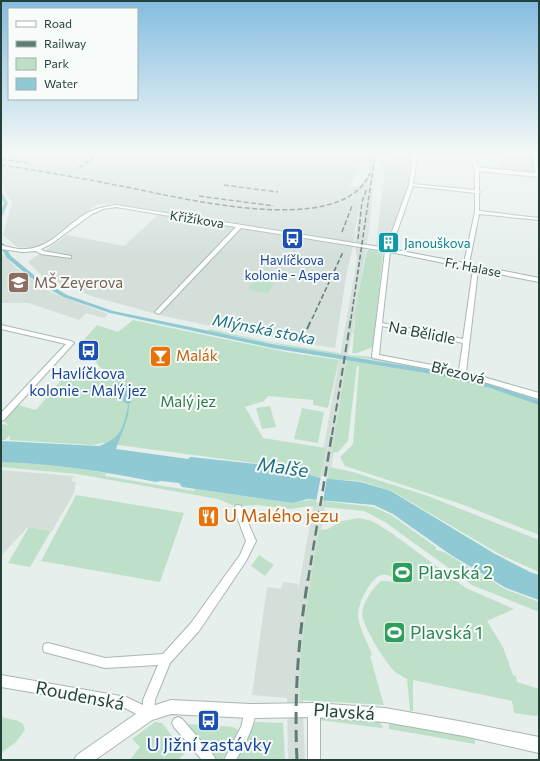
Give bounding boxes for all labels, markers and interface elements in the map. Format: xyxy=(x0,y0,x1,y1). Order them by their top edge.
legend xyxy=(8,8,138,100)
text: Road xyxy=(44,16,72,30)
text: Railway xyxy=(44,36,86,50)
text: Park xyxy=(44,56,70,70)
text: Water xyxy=(44,76,78,90)
street label: Křižíkova xyxy=(169,207,225,231)
bus stop icon: Havlíčkova kolonie - Aspera xyxy=(279,225,305,251)
building icon: Janouškova xyxy=(376,230,402,256)
place label: Janouškova xyxy=(404,235,471,251)
place label: Havlíčkova kolonie - Aspera xyxy=(244,252,340,283)
street label: Fr. Halase xyxy=(444,254,503,280)
school or university icon: MŠ Zeyerova xyxy=(5,270,31,296)
place label: MŠ Zeyerova xyxy=(34,272,123,291)
water label: Mlýnská stoka xyxy=(211,309,317,348)
street label: Na Bělidle xyxy=(387,317,457,347)
bus stop icon: Havlíčkova kolonie - Malý jez xyxy=(75,338,101,364)
bar icon: Malák xyxy=(148,343,174,369)
place label: Malák xyxy=(176,346,218,364)
street label: Březová xyxy=(429,357,487,387)
place label: Havlíčkova kolonie - Malý jez xyxy=(29,364,147,399)
park label: Malý jez xyxy=(160,392,216,410)
water label: Malše xyxy=(256,452,310,481)
restaurant icon: U Malého jezu xyxy=(196,503,222,529)
place label: U Malého jezu xyxy=(224,504,339,526)
sports icon: Plavská 2 xyxy=(389,560,415,586)
place label: Plavská 2 xyxy=(418,561,493,583)
sports icon: Plavská 1 xyxy=(381,620,407,646)
place label: Plavská 1 xyxy=(410,621,483,643)
street label: Roudenská xyxy=(34,676,126,714)
street label: Plavská xyxy=(313,698,376,724)
bus stop icon: U Jižní zastávky xyxy=(196,707,222,733)
place label: U Jižní zastávky xyxy=(146,733,272,755)

